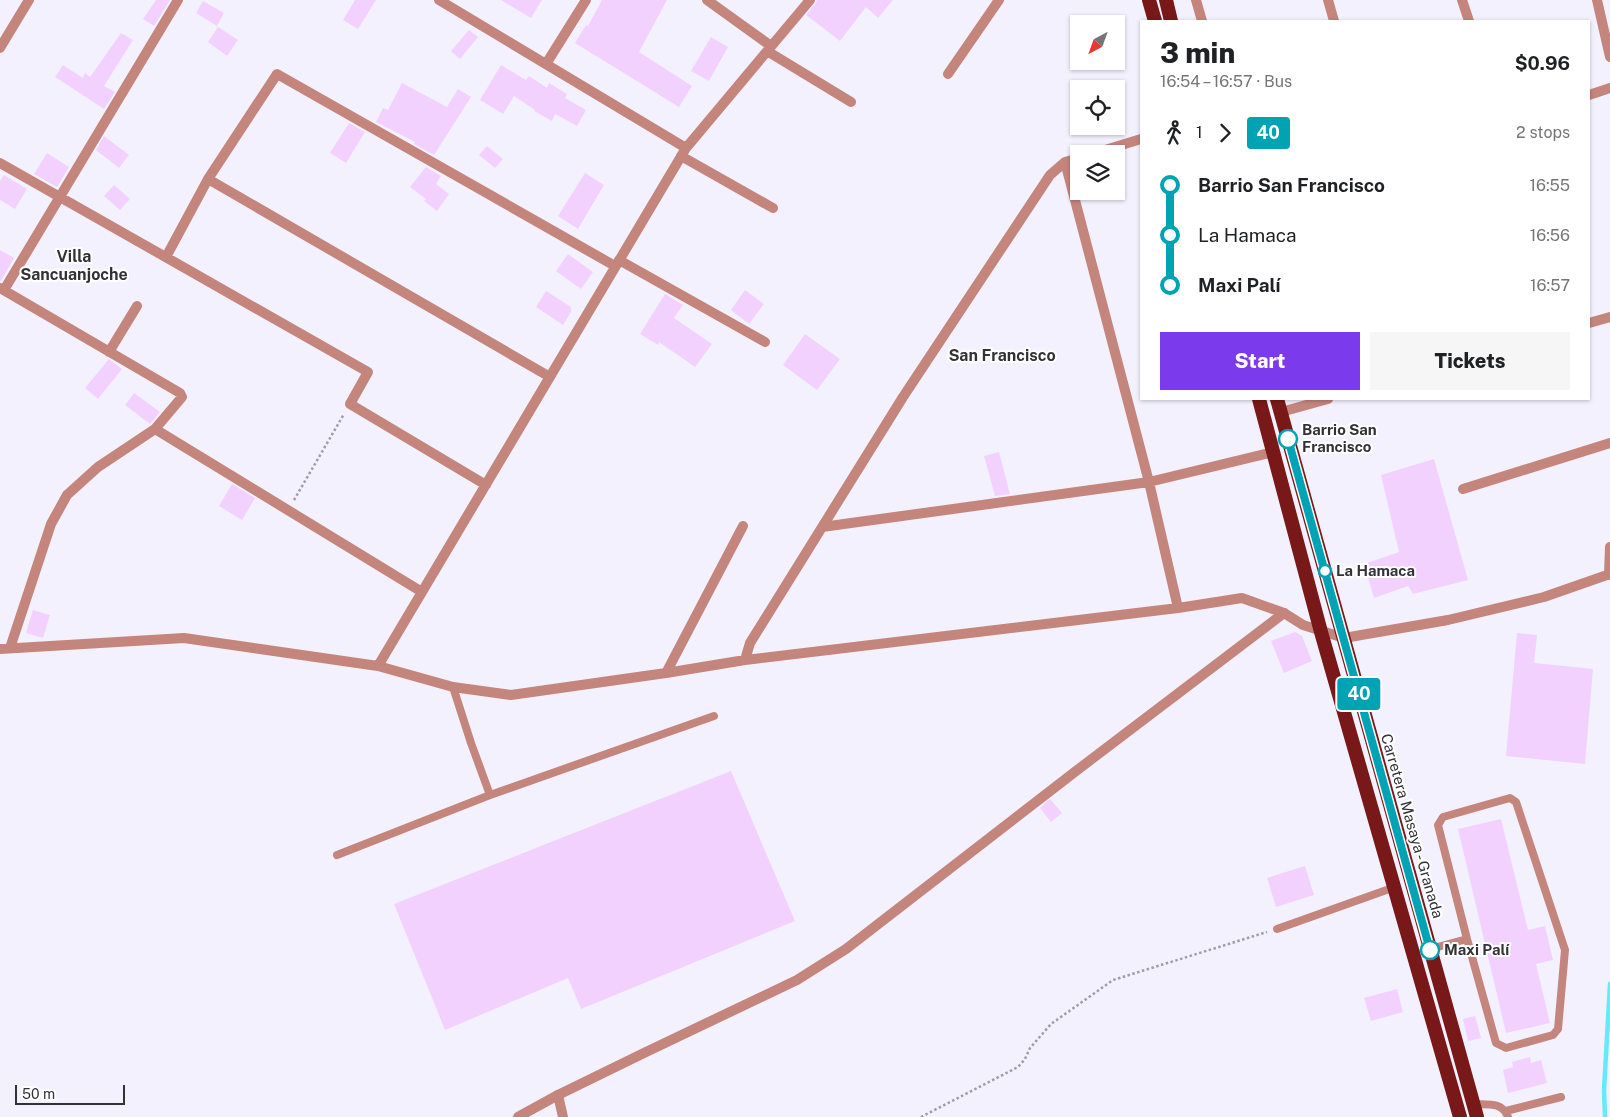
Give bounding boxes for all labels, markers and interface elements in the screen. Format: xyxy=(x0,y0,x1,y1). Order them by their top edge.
north arrow xyxy=(1070,15,1125,70)
map controls xyxy=(1070,15,1125,200)
text: 3 min xyxy=(1160,36,1235,69)
text: $0.96 xyxy=(1515,52,1570,74)
text: 16:54 – 16:57 · Bus xyxy=(1160,72,1292,91)
button: locate xyxy=(1070,80,1125,135)
icon: walk xyxy=(1160,119,1188,147)
icon: forward xyxy=(1211,119,1239,147)
text: 40 xyxy=(1257,122,1280,143)
text: 1 xyxy=(1196,123,1203,142)
text: 2 stops xyxy=(1516,123,1570,142)
button: layers xyxy=(1070,145,1125,200)
text: Barrio San Francisco xyxy=(1198,174,1385,196)
text: 16:55 xyxy=(1529,176,1570,195)
text: La Hamaca xyxy=(1198,224,1296,246)
text: 16:56 xyxy=(1530,226,1570,245)
district label: Villa Sancuanjoche xyxy=(20,247,128,284)
text: Maxi Palí xyxy=(1198,274,1281,296)
text: 16:57 xyxy=(1530,276,1570,295)
button: Start xyxy=(1160,332,1360,390)
button: Tickets xyxy=(1370,332,1570,390)
district label: San Francisco xyxy=(948,346,1056,365)
place label: Barrio San Francisco xyxy=(1302,421,1377,455)
marker: Barrio San Francisco xyxy=(1278,429,1298,449)
place label: La Hamaca xyxy=(1336,562,1415,579)
marker: La Hamaca xyxy=(1318,564,1332,578)
line badge: 40 xyxy=(1336,678,1382,710)
text: 40 xyxy=(1347,683,1371,704)
street label: Carretera Masaya - Granada xyxy=(1378,732,1447,920)
marker: Maxi Palí xyxy=(1420,940,1440,960)
place label: Maxi Palí xyxy=(1444,941,1510,958)
scale bar xyxy=(15,1082,125,1105)
text: 50 m xyxy=(22,1086,55,1102)

